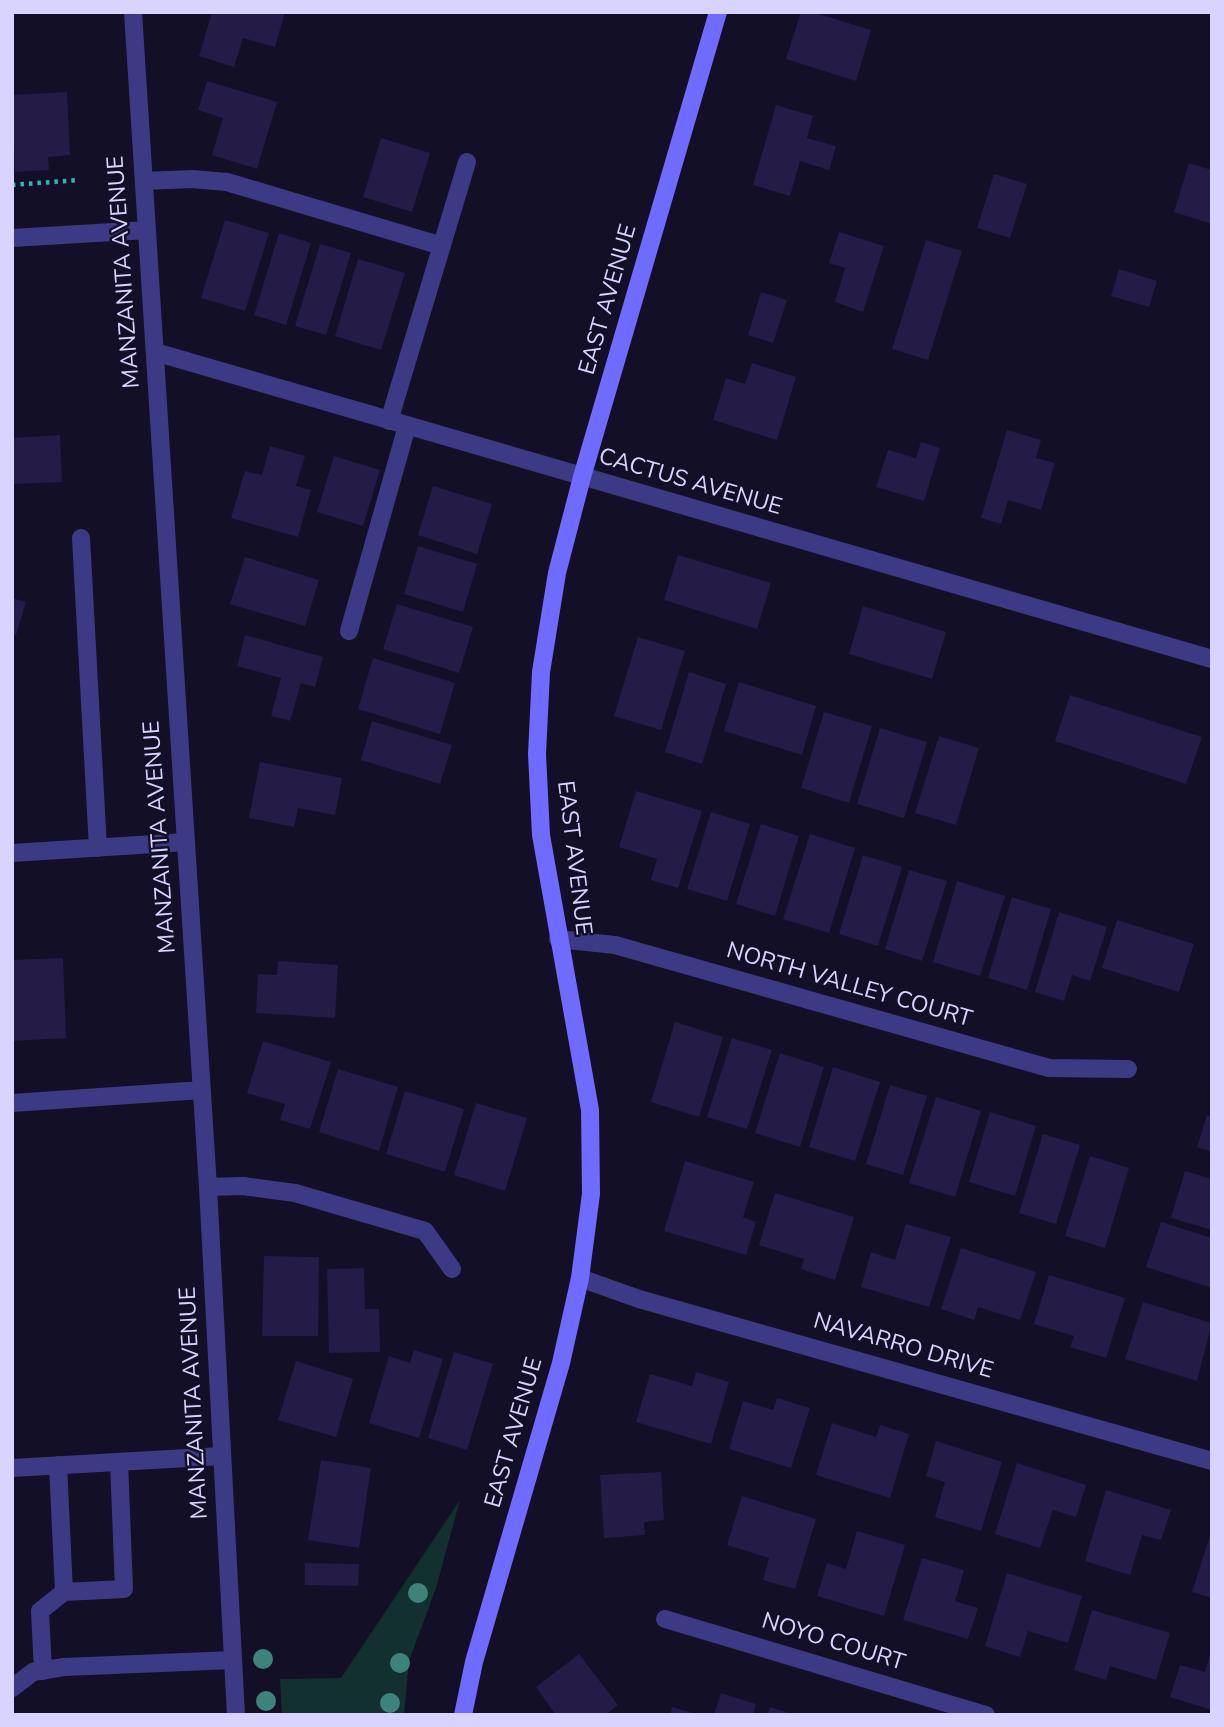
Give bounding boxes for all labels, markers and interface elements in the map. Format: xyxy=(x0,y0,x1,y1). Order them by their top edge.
street label: MANZANITA AVENUE xyxy=(103,155,147,389)
street label: EAST AVENUE xyxy=(574,222,644,378)
street label: CACTUS AVENUE xyxy=(595,444,785,522)
street label: MANZANITA AVENUE xyxy=(139,720,183,954)
street label: EAST AVENUE xyxy=(550,779,596,937)
street label: NORTH VALLEY COURT xyxy=(723,938,975,1034)
street label: MANZANITA AVENUE xyxy=(175,1286,215,1520)
street label: NAVARRO DRIVE xyxy=(810,1308,996,1386)
street label: EAST AVENUE xyxy=(480,1355,550,1511)
street label: NOYO COURT xyxy=(758,1608,908,1678)

